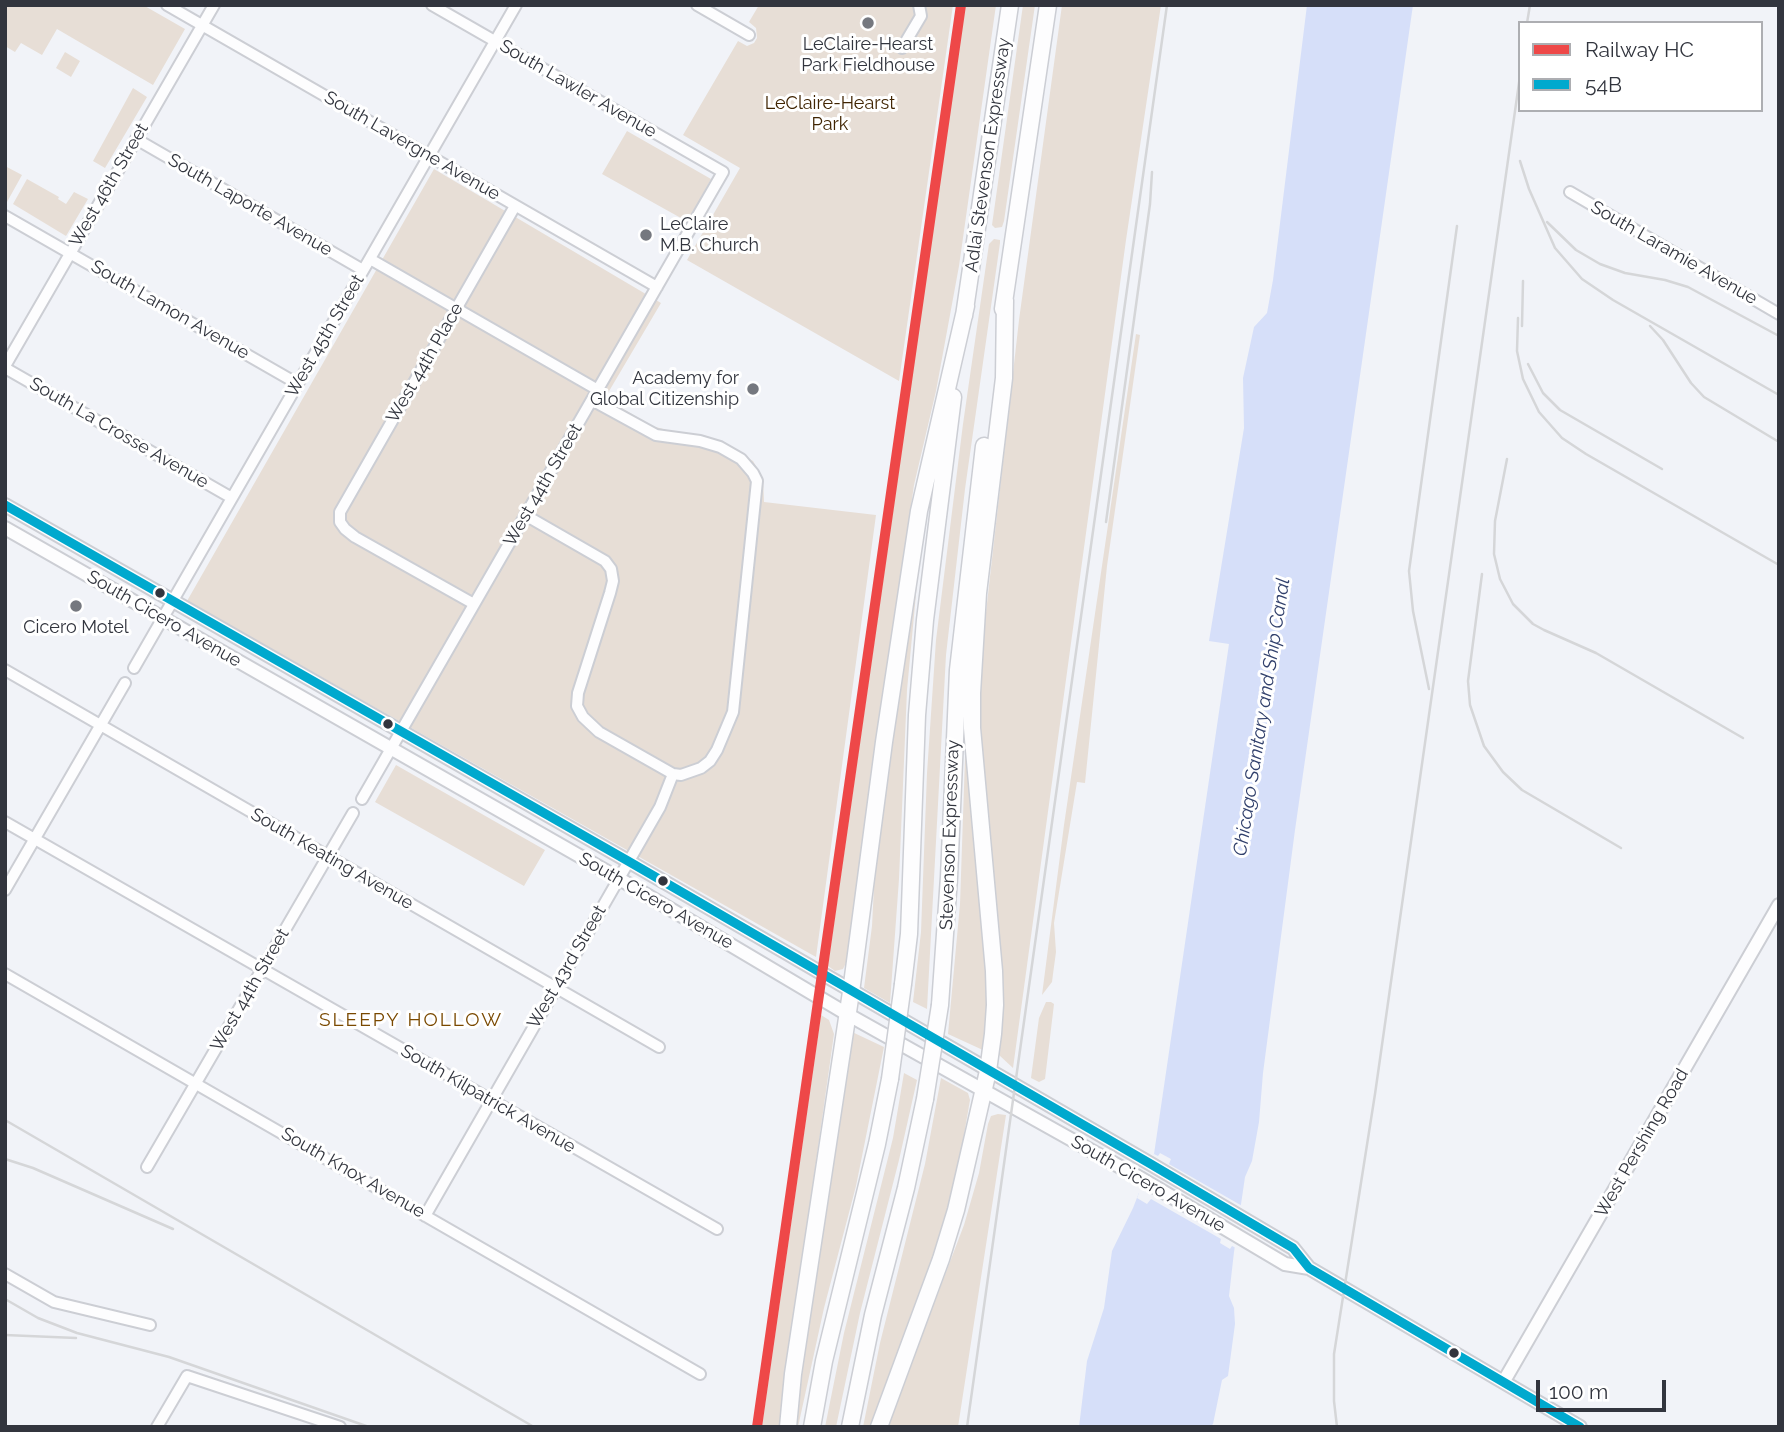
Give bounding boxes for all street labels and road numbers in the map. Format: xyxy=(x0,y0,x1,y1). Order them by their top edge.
street label: South Lawler Avenue xyxy=(496,35,660,143)
street label: Adlai Stevenson Expressway xyxy=(961,36,1015,274)
street label: South Lavergne Avenue xyxy=(320,87,504,205)
street label: West 46th Street xyxy=(65,119,153,251)
street label: South Laporte Avenue xyxy=(164,149,336,261)
street label: South Laramie Avenue xyxy=(1587,196,1761,310)
street label: South Lamon Avenue xyxy=(87,256,253,364)
street label: West 45th Street xyxy=(281,271,369,401)
street label: West 44th Place xyxy=(382,299,468,427)
street label: South La Crosse Avenue xyxy=(26,373,212,493)
street label: West 44th Street xyxy=(499,420,587,550)
street label: South Cicero Avenue xyxy=(83,566,245,672)
street label: Stevenson Expressway xyxy=(936,739,964,931)
street label: South Keating Avenue xyxy=(247,804,417,914)
street label: South Cicero Avenue xyxy=(575,848,737,954)
street label: West 43rd Street xyxy=(523,902,611,1032)
street label: West 44th Street xyxy=(206,925,294,1055)
street label: South Kilpatrick Avenue xyxy=(397,1040,579,1158)
street label: West Pershing Road xyxy=(1591,1065,1693,1221)
street label: South Knox Avenue xyxy=(277,1123,429,1223)
street label: South Cicero Avenue xyxy=(1067,1131,1229,1237)

